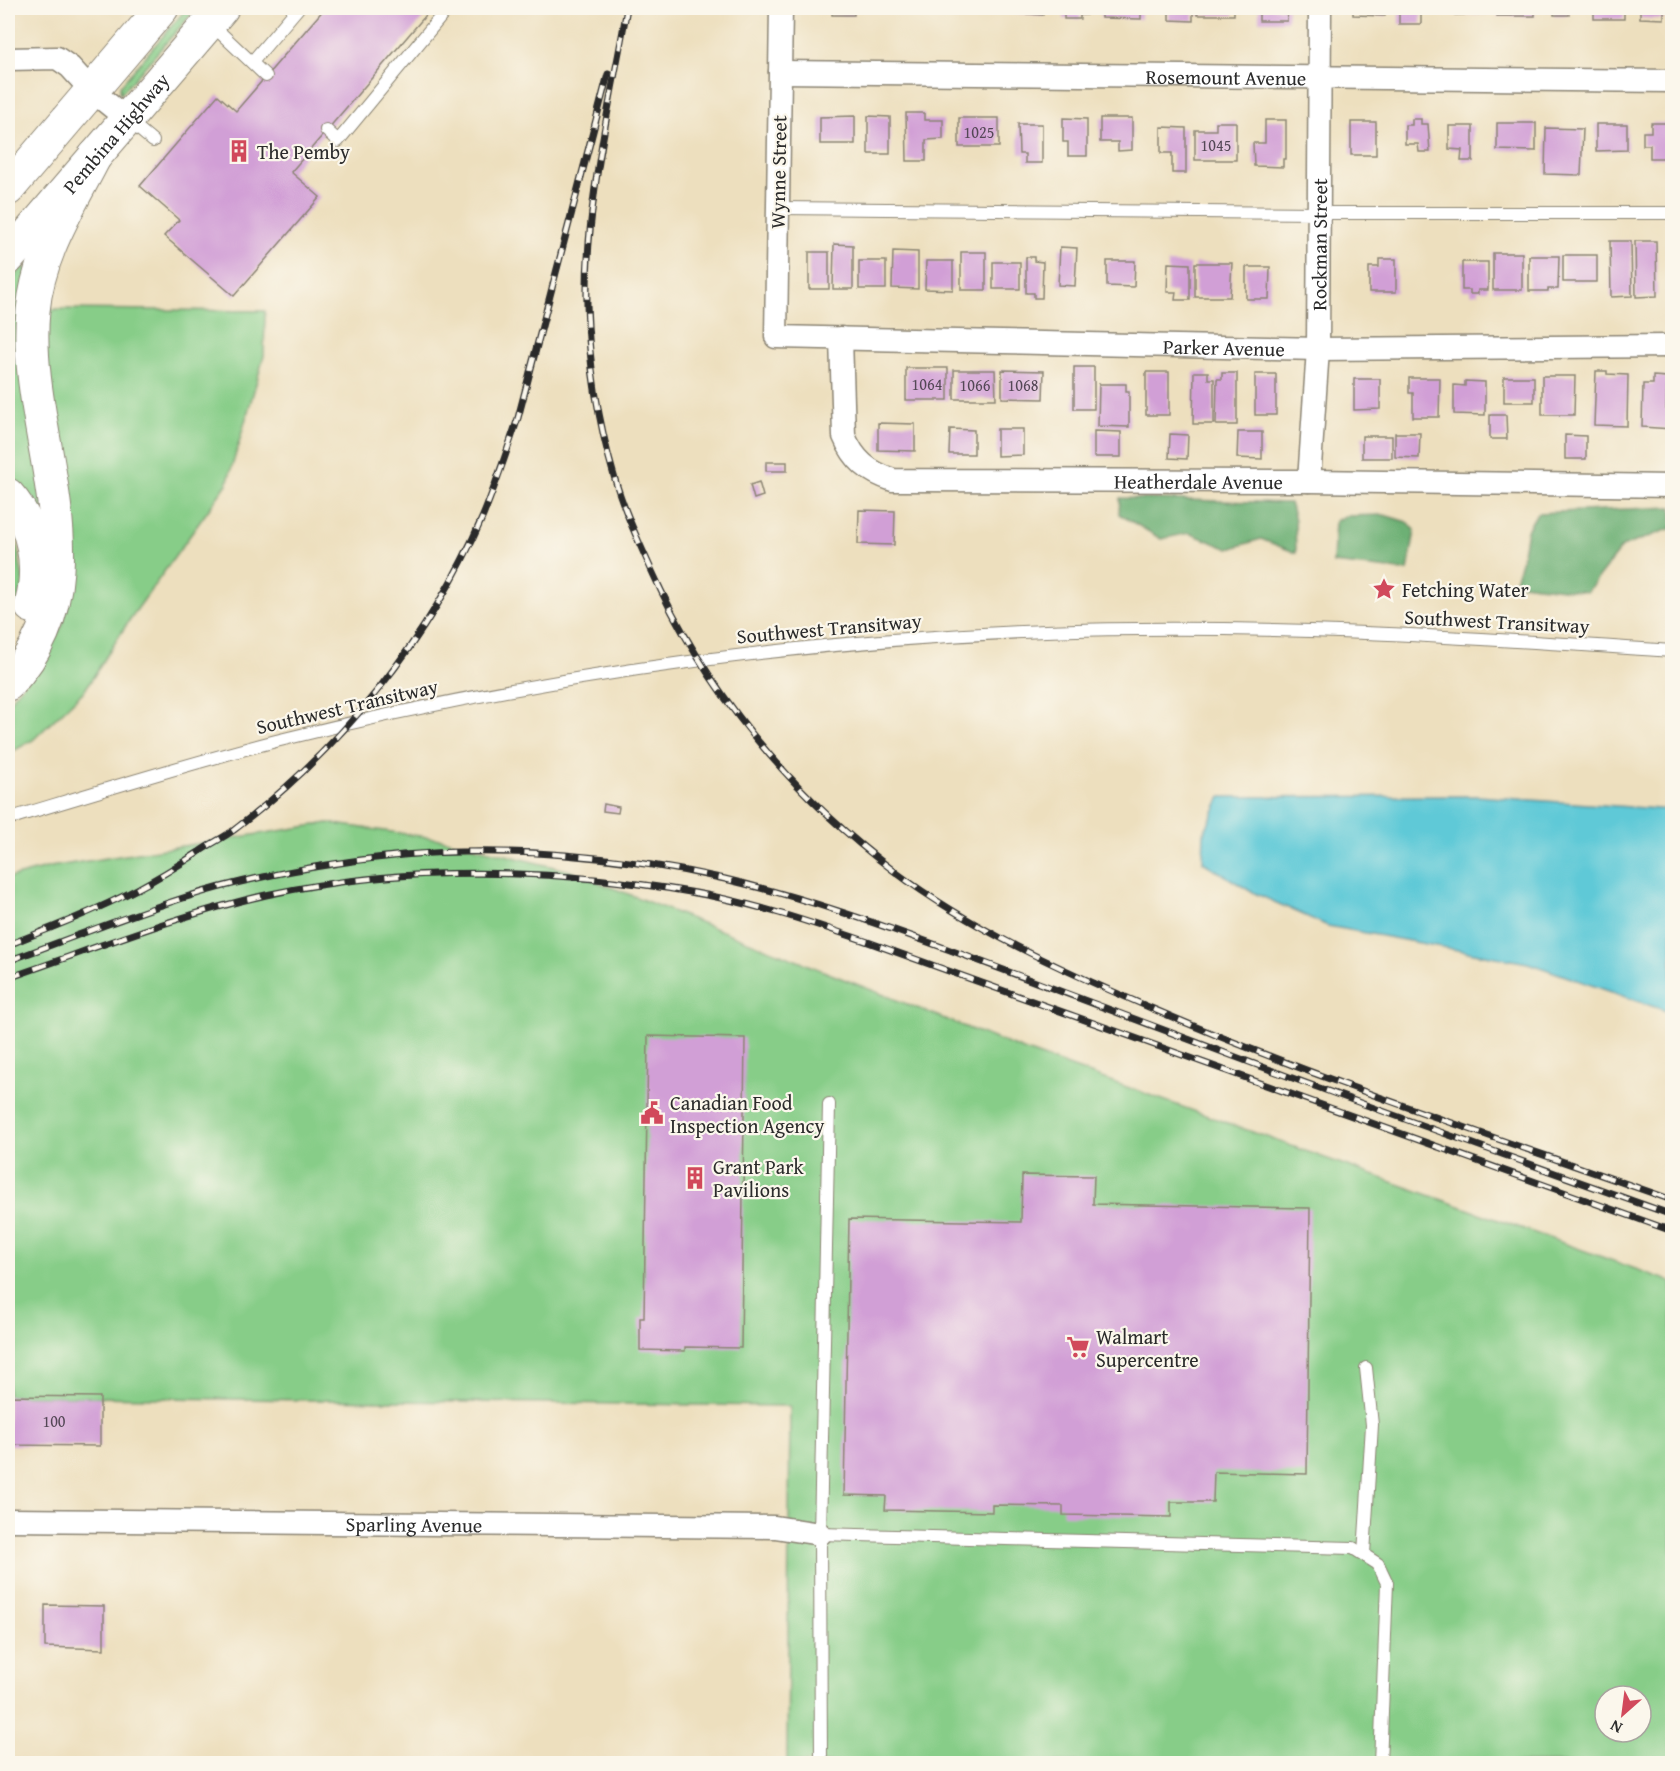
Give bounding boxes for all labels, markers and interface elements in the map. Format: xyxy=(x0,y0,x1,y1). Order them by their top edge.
street label: Rosemount Avenue xyxy=(1146,61,1306,92)
street label: Pembina Highway xyxy=(55,66,175,199)
street label: Wynne Street xyxy=(763,115,793,229)
house number: 1025 xyxy=(964,120,994,144)
house number: 1045 xyxy=(1201,133,1231,157)
place label: The Pemby xyxy=(257,137,350,166)
building icon: The Pemby xyxy=(226,138,252,164)
street label: Rockman Street xyxy=(1304,178,1334,311)
street label: Parker Avenue xyxy=(1163,331,1285,363)
house number: 1064 xyxy=(912,372,943,396)
house number: 1066 xyxy=(960,373,991,397)
house number: 1068 xyxy=(1008,373,1039,397)
street label: Heatherdale Avenue xyxy=(1114,466,1283,495)
place label: Fetching Water xyxy=(1402,575,1529,604)
place icon: Fetching Water xyxy=(1371,576,1397,602)
street label: Southwest Transitway xyxy=(1404,602,1590,640)
street label: Southwest Transitway xyxy=(735,605,923,651)
street label: Southwest Transitway xyxy=(253,671,441,741)
place label: Canadian Food Inspection Agency xyxy=(670,1088,824,1140)
public building icon: Canadian Food Inspection Agency xyxy=(639,1100,665,1126)
place label: Grant Park Pavilions xyxy=(713,1152,804,1204)
building icon: Grant Park Pavilions xyxy=(682,1165,708,1191)
place label: Walmart Supercentre xyxy=(1096,1322,1199,1374)
supermarket icon: Walmart Supercentre xyxy=(1065,1334,1091,1360)
house number: 100 xyxy=(42,1409,66,1433)
street label: Sparling Avenue xyxy=(346,1509,482,1539)
north arrow xyxy=(1593,1684,1653,1744)
text: N xyxy=(1605,1714,1626,1740)

